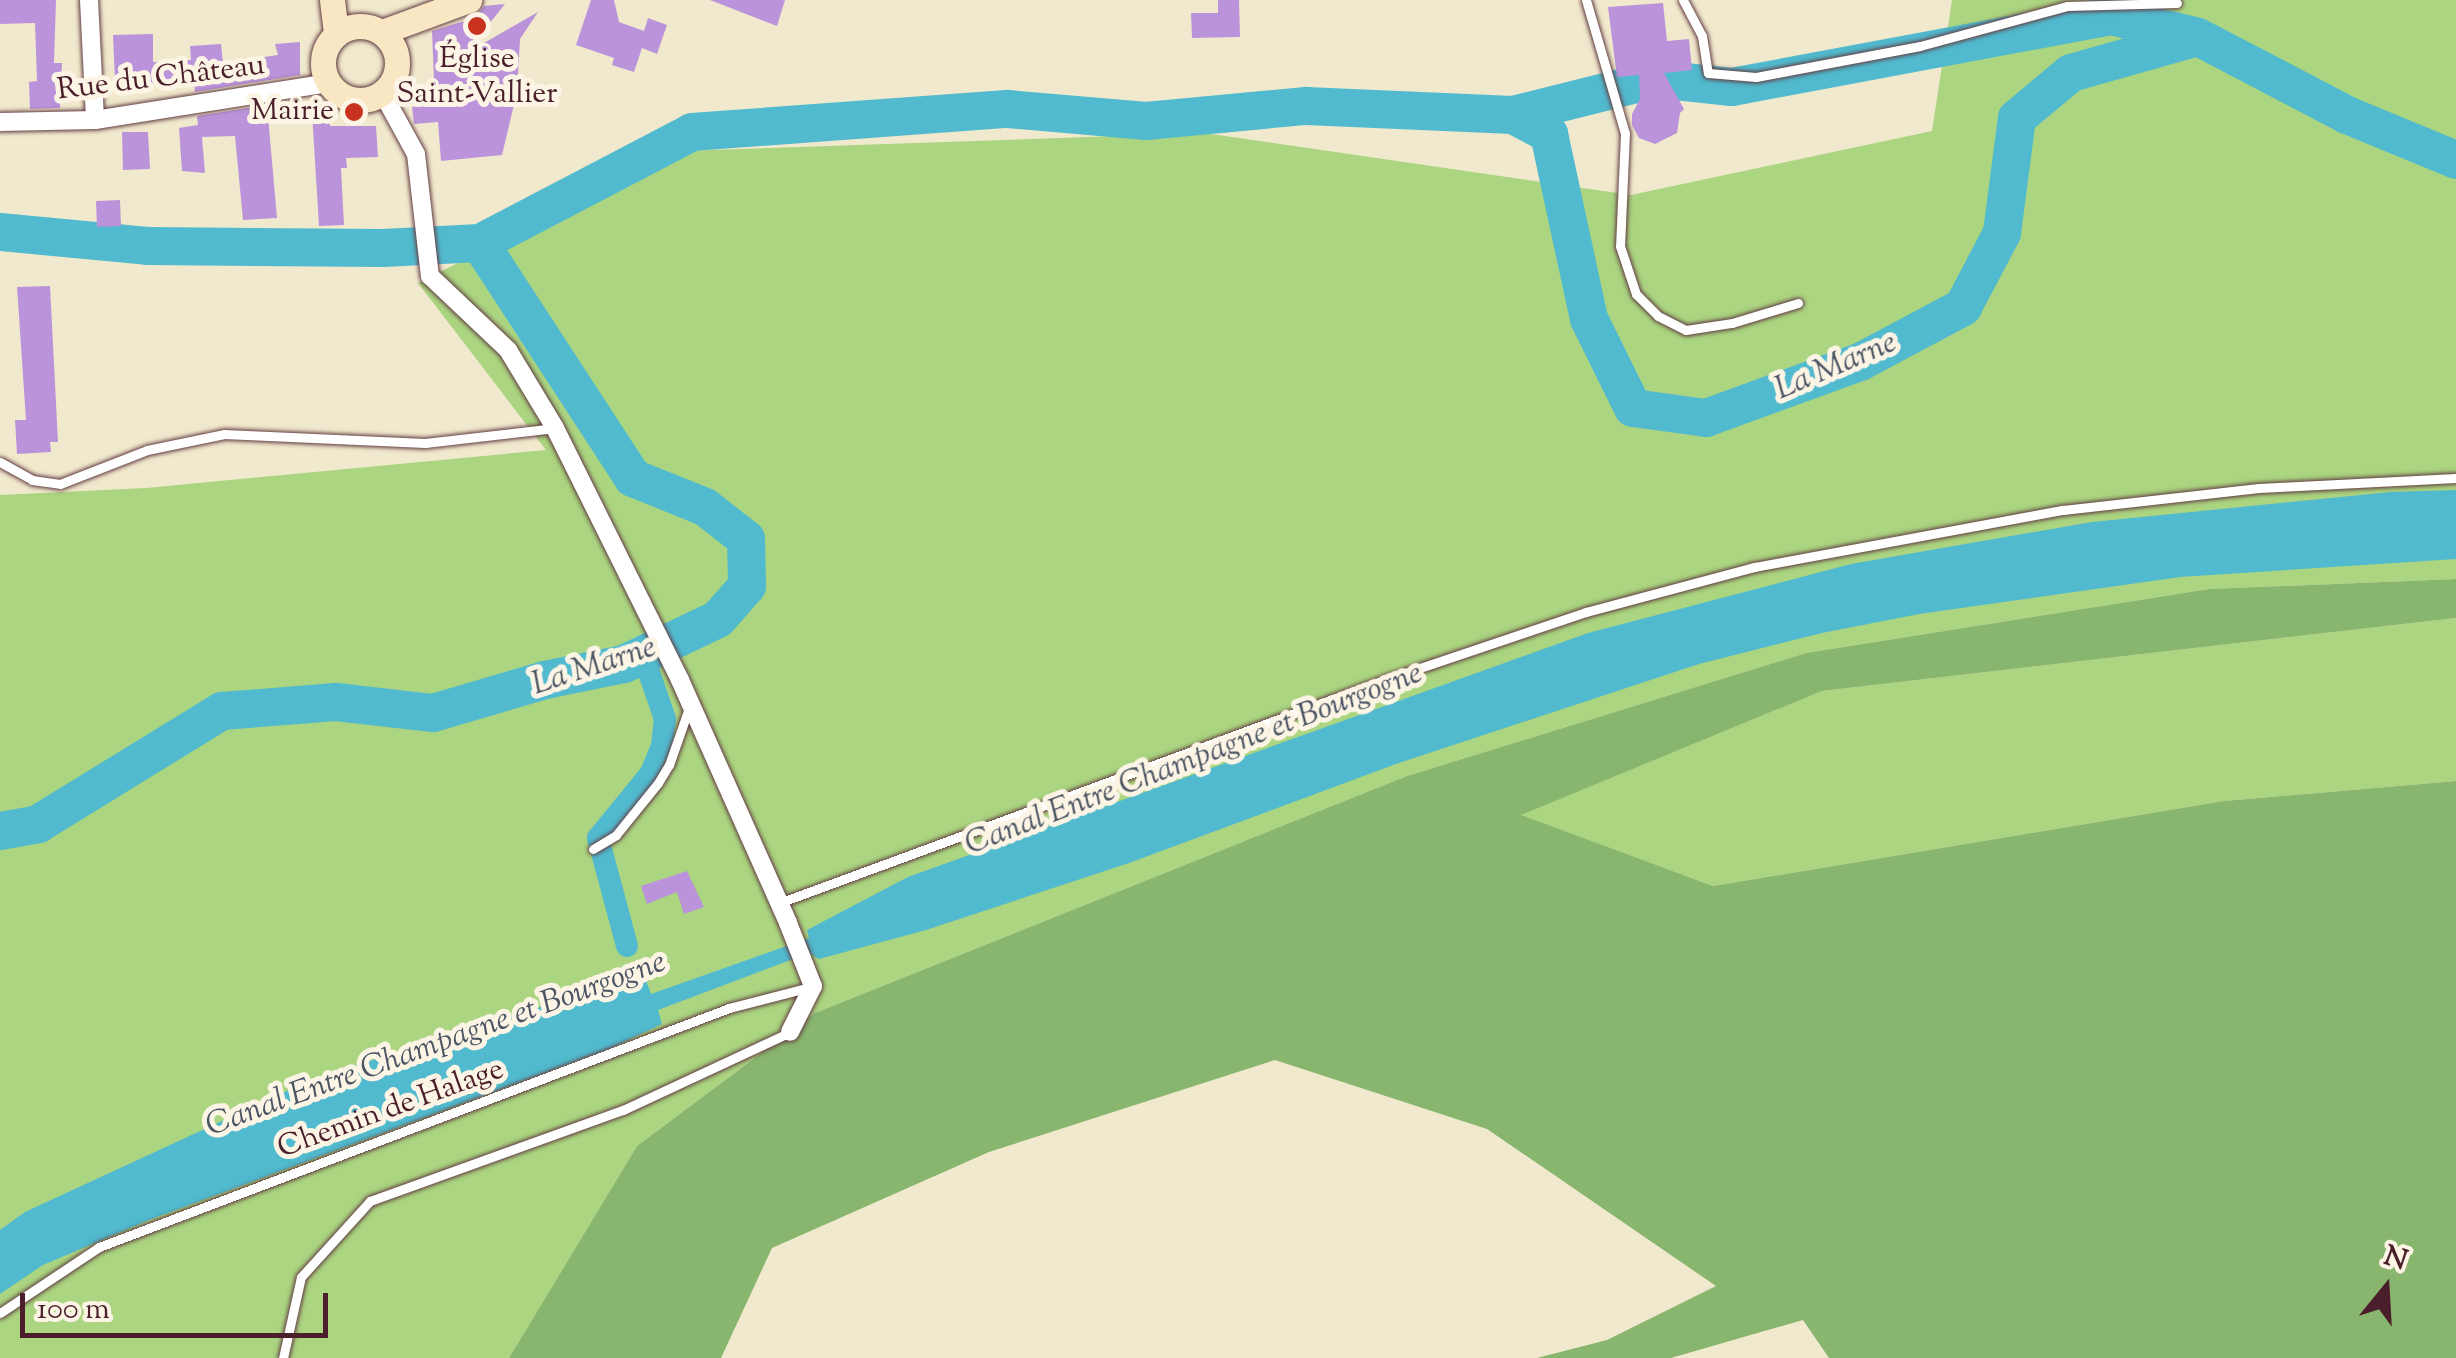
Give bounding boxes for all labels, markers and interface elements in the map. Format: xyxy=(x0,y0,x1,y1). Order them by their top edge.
marker: Église Saint-Vallier xyxy=(466,15,488,37)
place label: Église Saint-Vallier xyxy=(396,42,558,112)
street label: Rue du Château xyxy=(55,48,267,110)
place label: Mairie xyxy=(251,94,334,130)
marker: Mairie xyxy=(343,101,365,123)
water label: La Marne xyxy=(1769,324,1903,410)
water label: La Marne xyxy=(527,629,661,705)
water label: Canal Entre Champagne et Bourgogne xyxy=(960,655,1428,865)
water label: Canal Entre Champagne et Bourgogne xyxy=(201,944,671,1146)
street label: Chemin de Halage xyxy=(273,1052,509,1168)
text: N xyxy=(2378,1237,2412,1282)
north arrow xyxy=(2336,1238,2436,1338)
scale bar xyxy=(25,1273,332,1335)
text: 100 m xyxy=(37,1289,110,1332)

